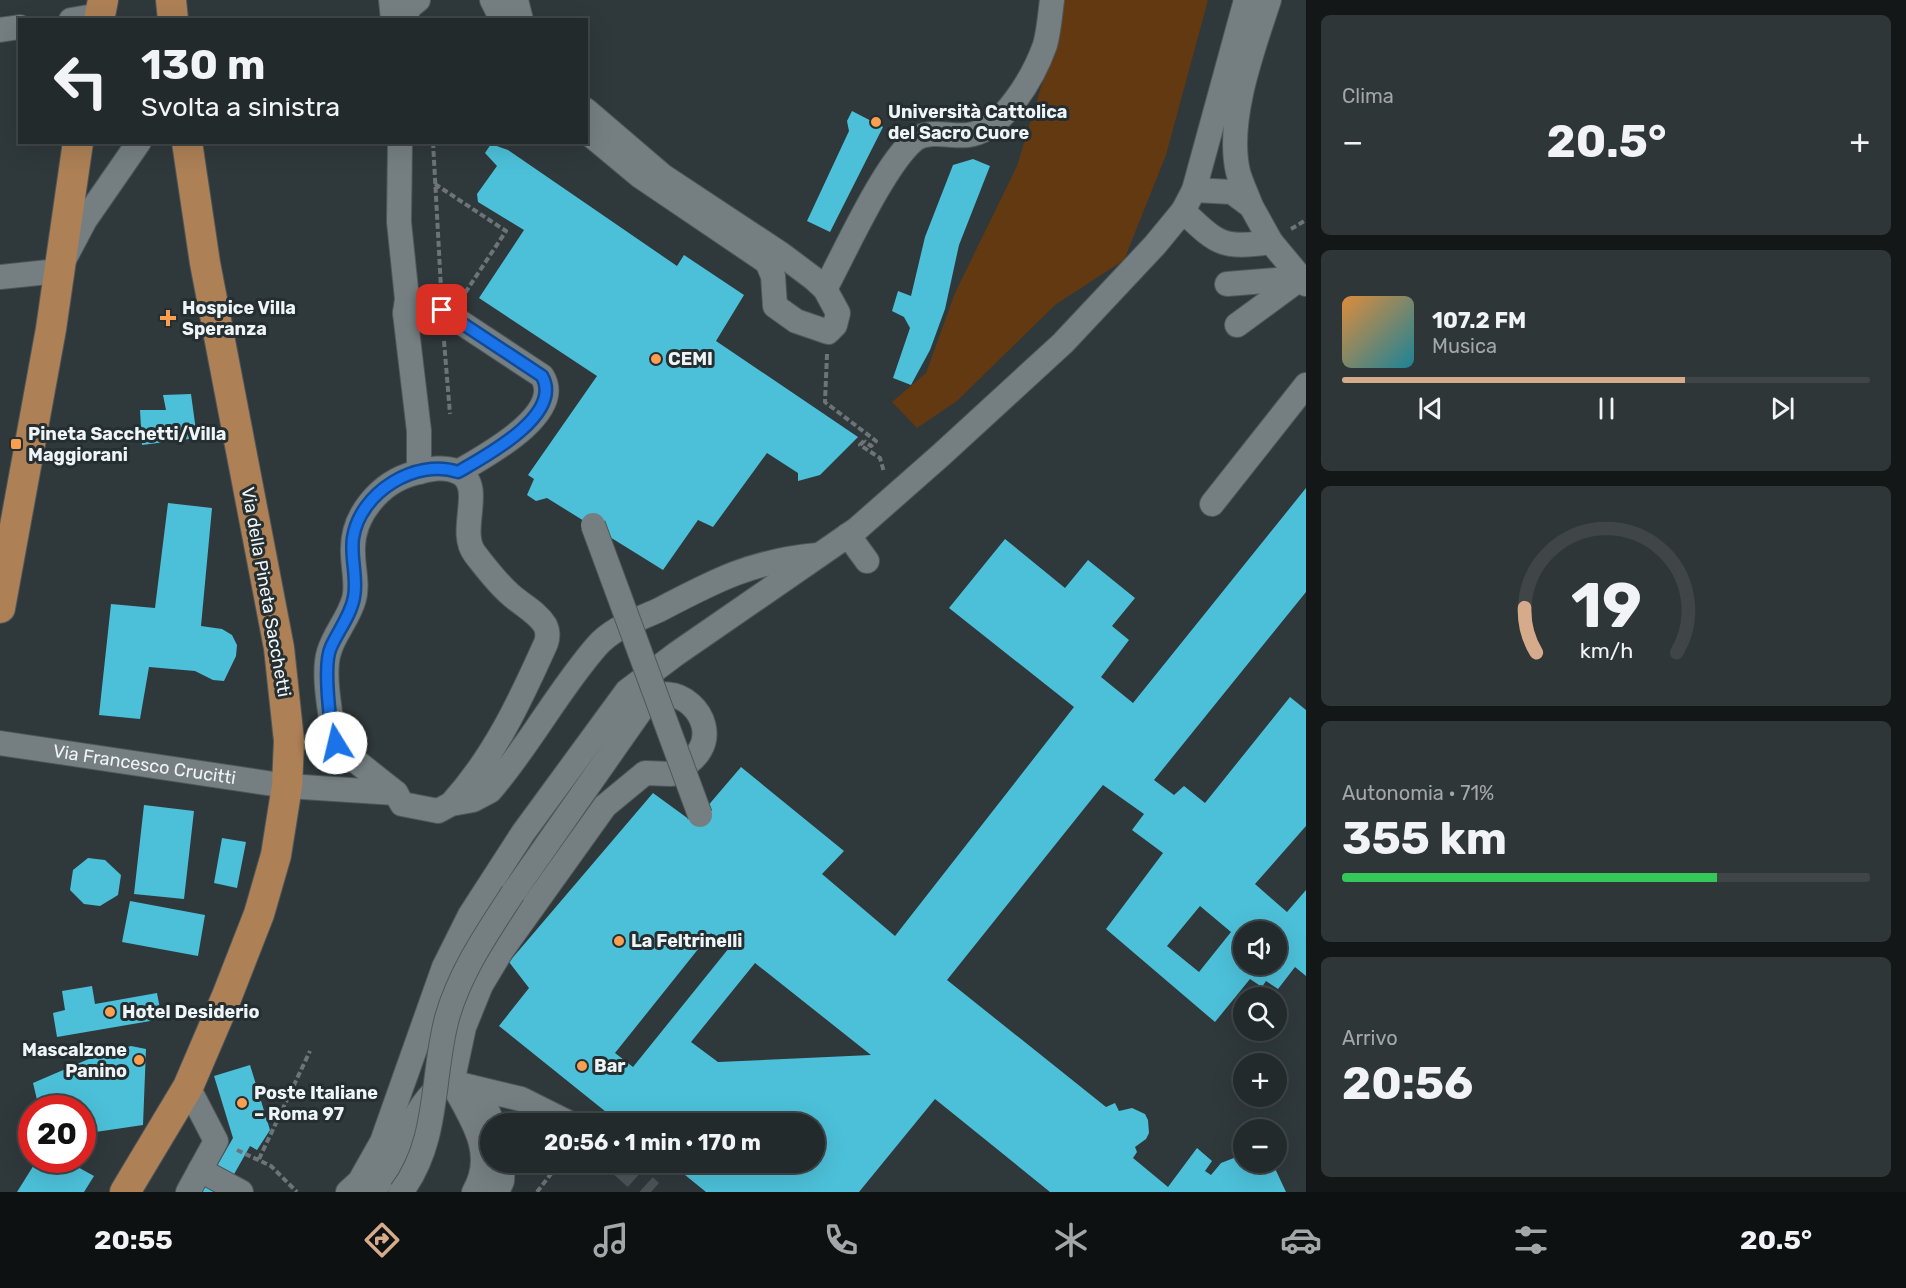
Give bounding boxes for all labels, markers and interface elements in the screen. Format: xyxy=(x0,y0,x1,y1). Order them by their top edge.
text: 130 m xyxy=(141,40,266,90)
icon: left xyxy=(42,42,120,120)
text: Clima xyxy=(1342,84,1394,108)
text: Svolta a sinistra xyxy=(141,91,340,123)
place label: Università Cattolica del Sacro Cuore xyxy=(888,101,1067,144)
marker: Università Cattolica del Sacro Cuore xyxy=(869,115,883,129)
text: 20.5° xyxy=(1547,115,1666,168)
text: − xyxy=(1342,122,1363,161)
text: + xyxy=(1849,122,1870,161)
pin xyxy=(416,284,467,335)
icon: arrive xyxy=(425,293,458,326)
place label: Hospice Villa Speranza xyxy=(182,297,296,340)
text: 107.2 FM xyxy=(1432,307,1526,334)
marker: Hospice Villa Speranza xyxy=(159,309,177,327)
text: Musica xyxy=(1432,334,1497,358)
place label: CEMI xyxy=(668,348,713,370)
marker: CEMI xyxy=(649,352,663,366)
icon: previous xyxy=(1414,392,1447,425)
icon: pause xyxy=(1590,392,1623,425)
icon: next xyxy=(1766,392,1799,425)
place label: Pineta Sacchetti/Villa Maggiorani xyxy=(28,423,227,466)
marker: Pineta Sacchetti/Villa Maggiorani xyxy=(9,437,23,451)
street label: Via della Pineta Sacchetti xyxy=(237,485,295,699)
text: 19 xyxy=(1570,569,1642,643)
text: km/h xyxy=(1579,638,1633,663)
position arrow xyxy=(304,711,368,775)
street label: Via Francesco Crucitti xyxy=(51,740,237,789)
text: Autonomia · 71% xyxy=(1342,781,1494,805)
text: 355 km xyxy=(1342,812,1507,865)
map controls xyxy=(1233,921,1287,1173)
button: sound xyxy=(1233,921,1287,975)
place label: La Feltrinelli xyxy=(631,930,742,952)
marker: La Feltrinelli xyxy=(612,934,626,948)
button: search xyxy=(1233,987,1287,1041)
place label: Hotel Desiderio xyxy=(122,1001,260,1023)
marker: Hotel Desiderio xyxy=(103,1005,117,1019)
text: Arrivo xyxy=(1342,1026,1398,1050)
place label: Mascalzone Panino xyxy=(22,1039,127,1082)
marker: Mascalzone Panino xyxy=(132,1053,146,1067)
button: + xyxy=(1233,1053,1287,1107)
place label: Bar xyxy=(594,1055,625,1077)
text: 20:56 xyxy=(1342,1057,1473,1110)
marker: Bar xyxy=(575,1059,589,1073)
place label: Poste Italiane – Roma 97 xyxy=(254,1082,378,1125)
speed limit sign: 20 xyxy=(18,1095,96,1173)
marker: Poste Italiane – Roma 97 xyxy=(235,1096,249,1110)
button: − xyxy=(1233,1119,1287,1173)
text: 20:56 · 1 min · 170 m xyxy=(544,1129,761,1156)
icon: directions xyxy=(361,1219,403,1261)
icon: music xyxy=(590,1219,632,1261)
icon: phone xyxy=(820,1219,862,1261)
icon: climate xyxy=(1050,1219,1092,1261)
icon: car xyxy=(1280,1219,1322,1261)
icon: filters xyxy=(1510,1219,1552,1261)
text: 20:55 xyxy=(94,1224,173,1256)
text: 20.5° xyxy=(1740,1224,1812,1256)

